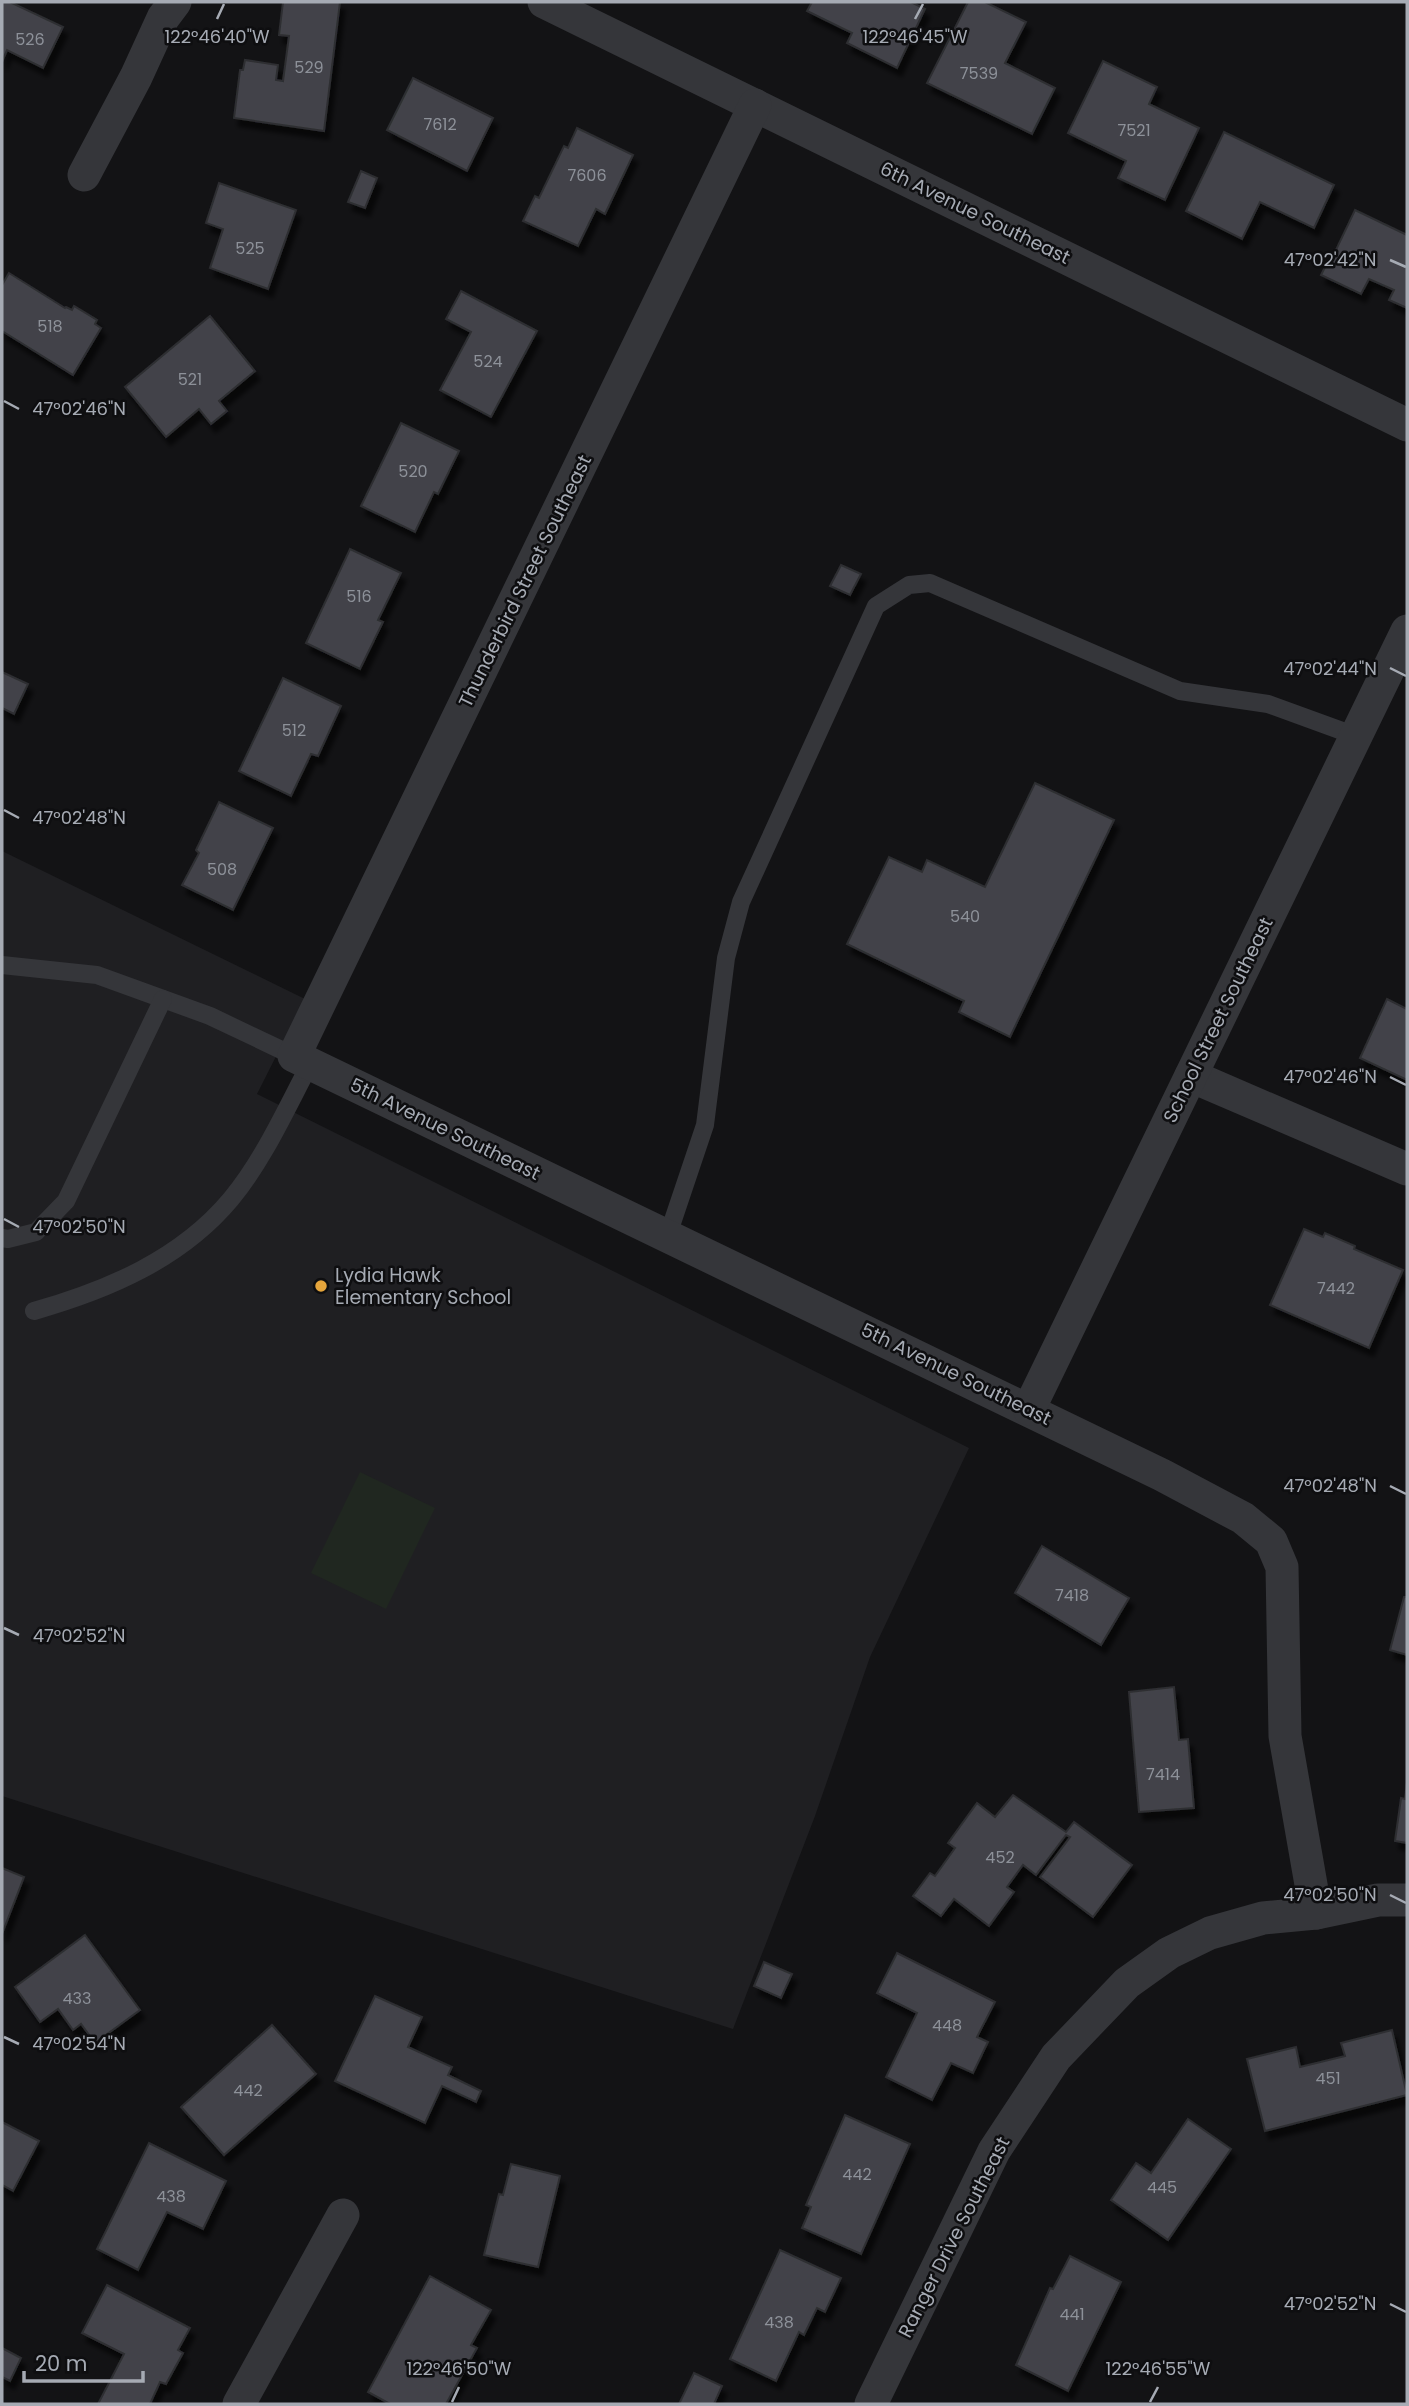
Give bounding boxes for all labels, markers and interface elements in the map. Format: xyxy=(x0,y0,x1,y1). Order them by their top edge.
text: 122°46'40"W xyxy=(165,24,270,49)
text: 122°46'45"W xyxy=(863,24,968,49)
house number: 526 xyxy=(15,28,45,51)
house number: 529 xyxy=(294,56,324,79)
house number: 7539 xyxy=(960,62,998,85)
house number: 7612 xyxy=(423,113,457,136)
house number: 7521 xyxy=(1117,119,1151,142)
street label: 6th Avenue Southeast xyxy=(875,155,1075,271)
house number: 7606 xyxy=(567,164,607,187)
house number: 525 xyxy=(235,237,265,260)
text: 47°02'42"N xyxy=(1284,247,1376,272)
house number: 518 xyxy=(37,315,63,338)
house number: 524 xyxy=(473,350,503,373)
house number: 521 xyxy=(178,368,202,391)
text: 47°02'46"N xyxy=(32,396,126,421)
street label: Thunderbird Street Southeast xyxy=(452,450,598,712)
house number: 520 xyxy=(398,460,428,483)
house number: 516 xyxy=(346,585,372,608)
text: 47°02'44"N xyxy=(1283,656,1377,681)
house number: 512 xyxy=(282,719,306,742)
text: 47°02'48"N xyxy=(32,805,126,830)
house number: 508 xyxy=(207,858,237,881)
house number: 540 xyxy=(950,905,980,928)
street label: School Street Southeast xyxy=(1156,913,1280,1127)
text: 47°02'46"N xyxy=(1283,1064,1377,1089)
street label: 5th Avenue Southeast xyxy=(345,1071,545,1187)
text: 47°02'50"N xyxy=(32,1214,126,1239)
place label: Lydia Hawk Elementary School xyxy=(335,1262,511,1311)
house number: 7442 xyxy=(1317,1277,1355,1300)
marker: Lydia Hawk Elementary School xyxy=(313,1278,329,1294)
street label: 5th Avenue Southeast xyxy=(856,1316,1056,1432)
text: 47°02'48"N xyxy=(1283,1473,1377,1498)
house number: 7418 xyxy=(1055,1584,1089,1607)
text: 47°02'52"N xyxy=(33,1623,125,1648)
house number: 7414 xyxy=(1146,1763,1180,1786)
house number: 452 xyxy=(985,1846,1015,1869)
text: 47°02'50"N xyxy=(1283,1882,1377,1907)
house number: 433 xyxy=(63,1987,91,2010)
house number: 448 xyxy=(932,2014,962,2037)
text: 47°02'54"N xyxy=(32,2031,126,2056)
house number: 451 xyxy=(1315,2067,1341,2090)
house number: 442 xyxy=(233,2079,263,2102)
street label: Ranger Drive Southeast xyxy=(892,2132,1016,2342)
house number: 442 xyxy=(842,2163,872,2186)
house number: 445 xyxy=(1147,2176,1177,2199)
house number: 438 xyxy=(156,2185,186,2208)
text: 47°02'52"N xyxy=(1284,2291,1376,2316)
house number: 441 xyxy=(1059,2303,1085,2326)
house number: 438 xyxy=(764,2311,794,2334)
scale bar xyxy=(24,2340,144,2384)
text: 20 m xyxy=(35,2349,88,2378)
text: 122°46'50"W xyxy=(407,2356,512,2381)
text: 122°46'55"W xyxy=(1106,2356,1211,2381)

